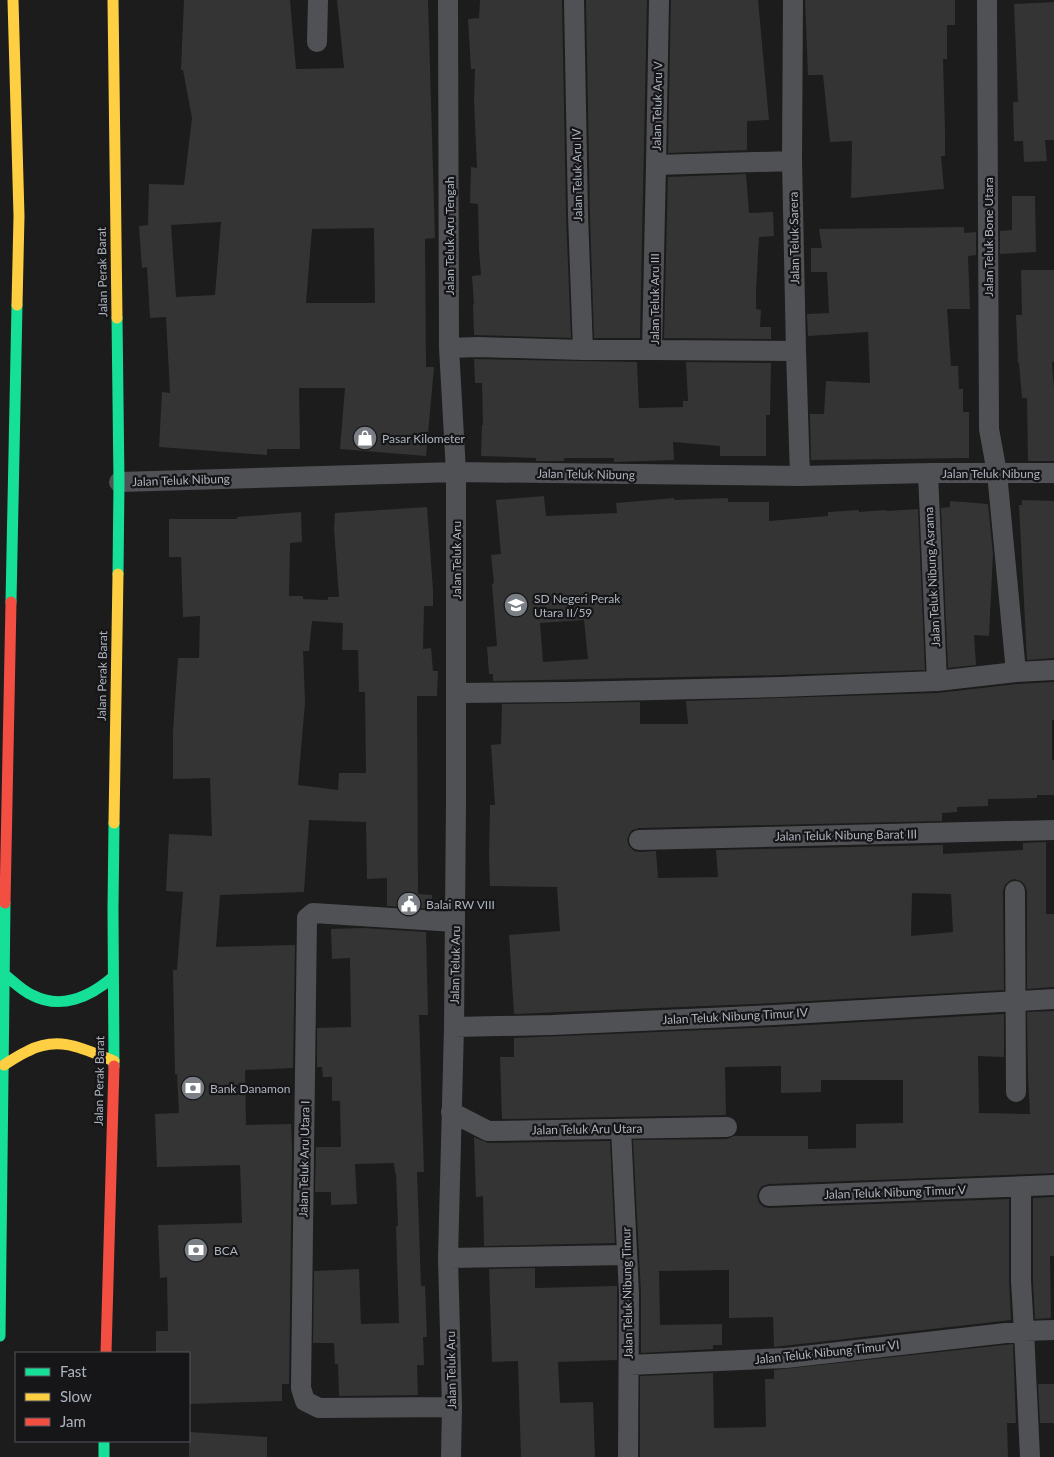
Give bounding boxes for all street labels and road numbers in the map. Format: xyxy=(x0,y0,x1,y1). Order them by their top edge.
street label: Jalan Teluk Aru V xyxy=(649,60,665,151)
street label: Jalan Teluk Aru IV xyxy=(569,128,585,222)
street label: Jalan Teluk Aru Tengah xyxy=(442,177,457,295)
street label: Jalan Teluk Bone Utara xyxy=(981,177,996,297)
street label: Jalan Teluk Sarera xyxy=(786,191,802,284)
street label: Jalan Perak Barat xyxy=(94,226,110,317)
street label: Jalan Teluk Aru III xyxy=(647,253,662,345)
street label: Jalan Teluk Nibung xyxy=(537,466,635,482)
street label: Jalan Teluk Nibung xyxy=(942,466,1040,481)
street label: Jalan Teluk Nibung xyxy=(132,471,230,489)
street label: Jalan Teluk Nibung Asrama xyxy=(921,507,943,647)
street label: Jalan Teluk Aru xyxy=(449,521,464,599)
street label: Jalan Perak Barat xyxy=(94,630,110,721)
street label: Jalan Teluk Nibung Barat III xyxy=(775,826,917,844)
street label: Jalan Teluk Aru xyxy=(447,926,463,1004)
street label: Jalan Teluk Nibung Timur IV xyxy=(662,1005,809,1027)
street label: Jalan Perak Barat xyxy=(91,1035,107,1126)
street label: Jalan Teluk Aru Utara I xyxy=(295,1100,313,1218)
street label: Jalan Teluk Aru Utara xyxy=(532,1121,642,1137)
street label: Jalan Teluk Nibung Timur V xyxy=(824,1182,967,1202)
street label: Jalan Teluk Nibung Timur xyxy=(618,1226,636,1359)
street label: Jalan Teluk Aru xyxy=(443,1331,459,1409)
street label: Jalan Teluk Nibung Timur VI xyxy=(754,1337,900,1367)

